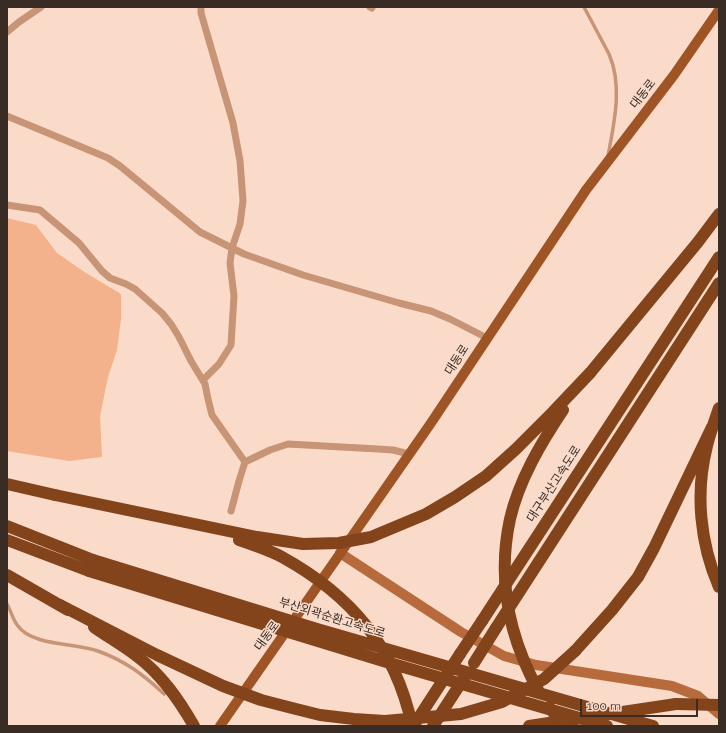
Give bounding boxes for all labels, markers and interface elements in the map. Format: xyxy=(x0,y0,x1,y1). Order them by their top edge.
street label: 대동로 xyxy=(627,77,659,111)
street label: 대동로 xyxy=(442,342,472,378)
street label: 대구부산고속도로 xyxy=(524,443,584,525)
street label: 부산외곽순환고속도로 xyxy=(277,595,387,641)
street label: 대동로 xyxy=(251,618,283,654)
scale bar xyxy=(582,691,700,717)
text: 100 m xyxy=(587,699,621,713)

